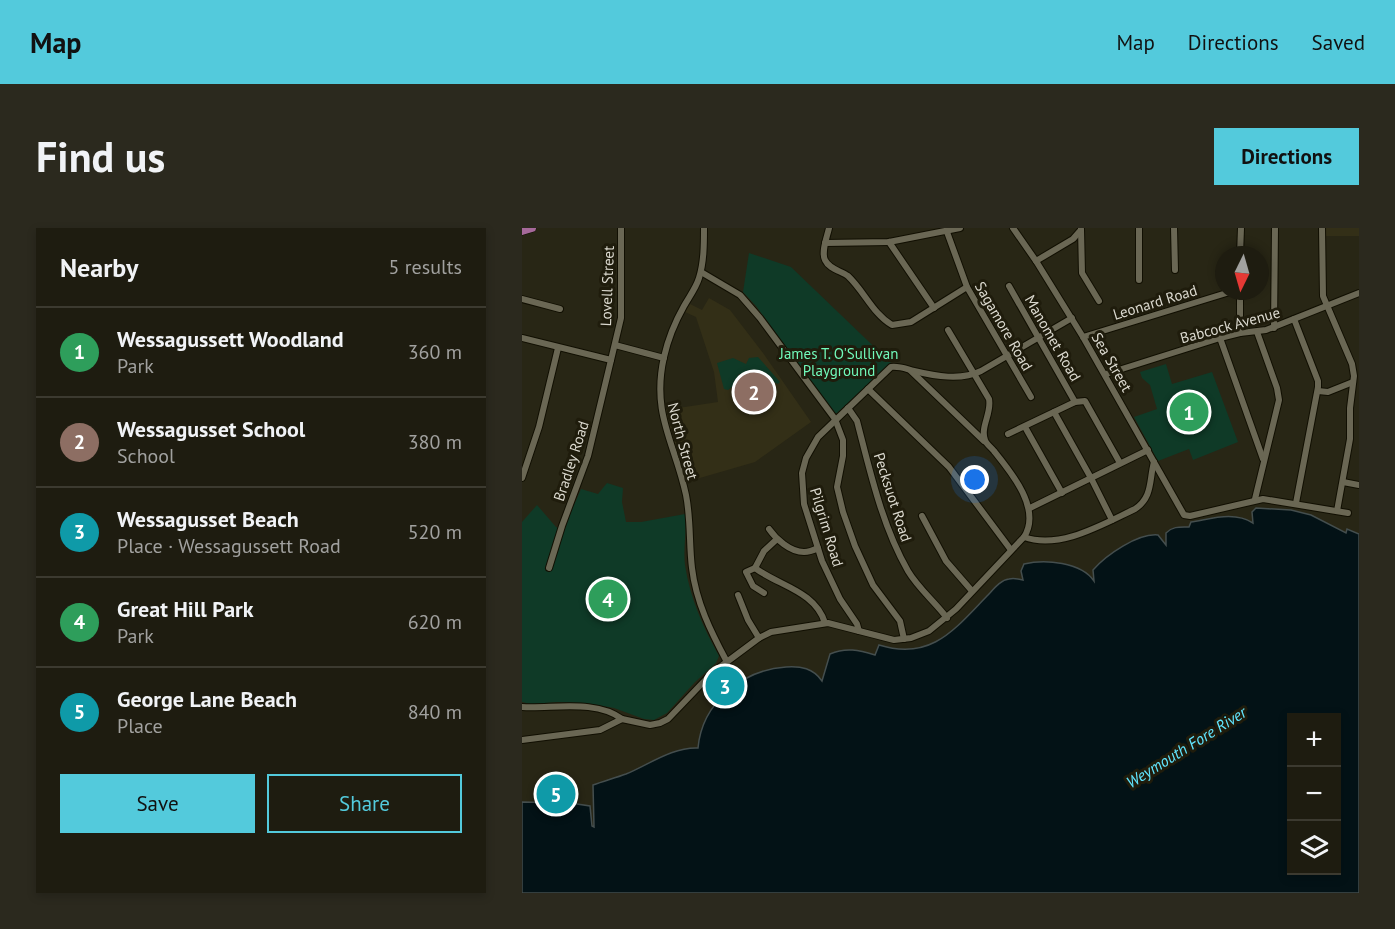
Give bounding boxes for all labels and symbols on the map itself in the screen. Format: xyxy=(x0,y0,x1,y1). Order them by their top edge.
street label: Lovell Street xyxy=(596,245,618,327)
north arrow xyxy=(1215,246,1269,300)
street label: Sagamore Road xyxy=(971,278,1037,374)
street label: Leonard Road xyxy=(1111,280,1199,324)
street label: Manomet Road xyxy=(1021,292,1085,384)
street label: Babcock Avenue xyxy=(1178,303,1282,347)
street label: Sea Street xyxy=(1087,329,1137,395)
park label: James T. O'Sullivan Playground xyxy=(779,344,898,380)
pin: 2 xyxy=(734,370,774,414)
pin: 1 xyxy=(1170,390,1208,435)
street label: North Street xyxy=(664,400,702,482)
street label: Bradley Road xyxy=(549,418,593,504)
street label: Pecksuot Road xyxy=(870,450,916,544)
your location xyxy=(960,465,989,494)
street label: Pilgrim Road xyxy=(806,485,848,569)
pin: 4 xyxy=(588,576,628,622)
pin: 3 xyxy=(706,664,744,708)
water label: Weymouth Fore River xyxy=(1122,701,1251,792)
pin: 5 xyxy=(537,772,576,816)

